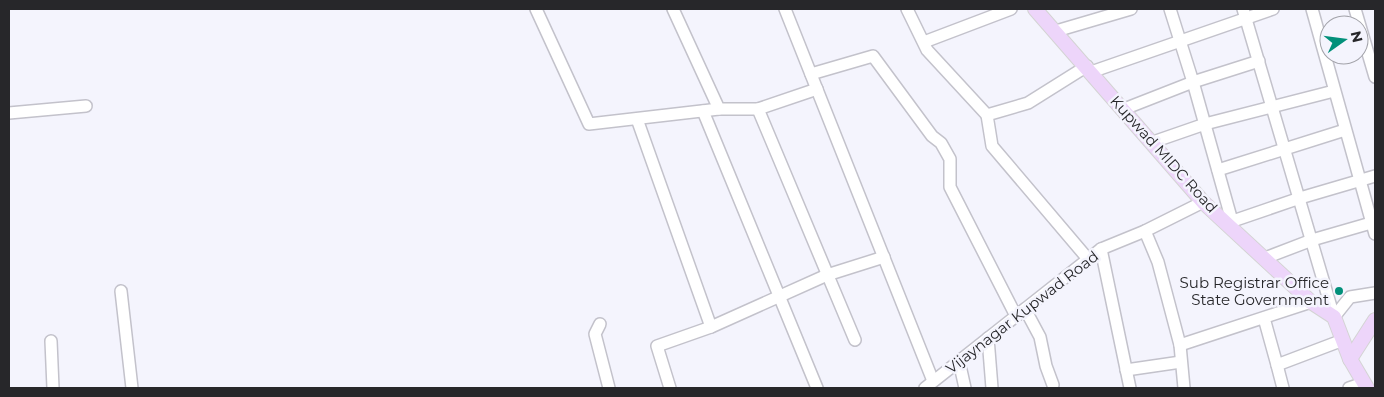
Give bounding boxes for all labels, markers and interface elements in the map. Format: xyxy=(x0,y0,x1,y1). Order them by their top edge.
north arrow xyxy=(1319,15,1369,65)
text: N xyxy=(1347,29,1367,45)
street label: Kupwad MIDC Road xyxy=(1106,91,1222,217)
street label: Vijaynagar Kupwad Road xyxy=(942,246,1102,378)
place label: Sub Registrar Office State Government xyxy=(1180,273,1329,309)
marker: Sub Registrar Office State Government xyxy=(1333,285,1345,297)

